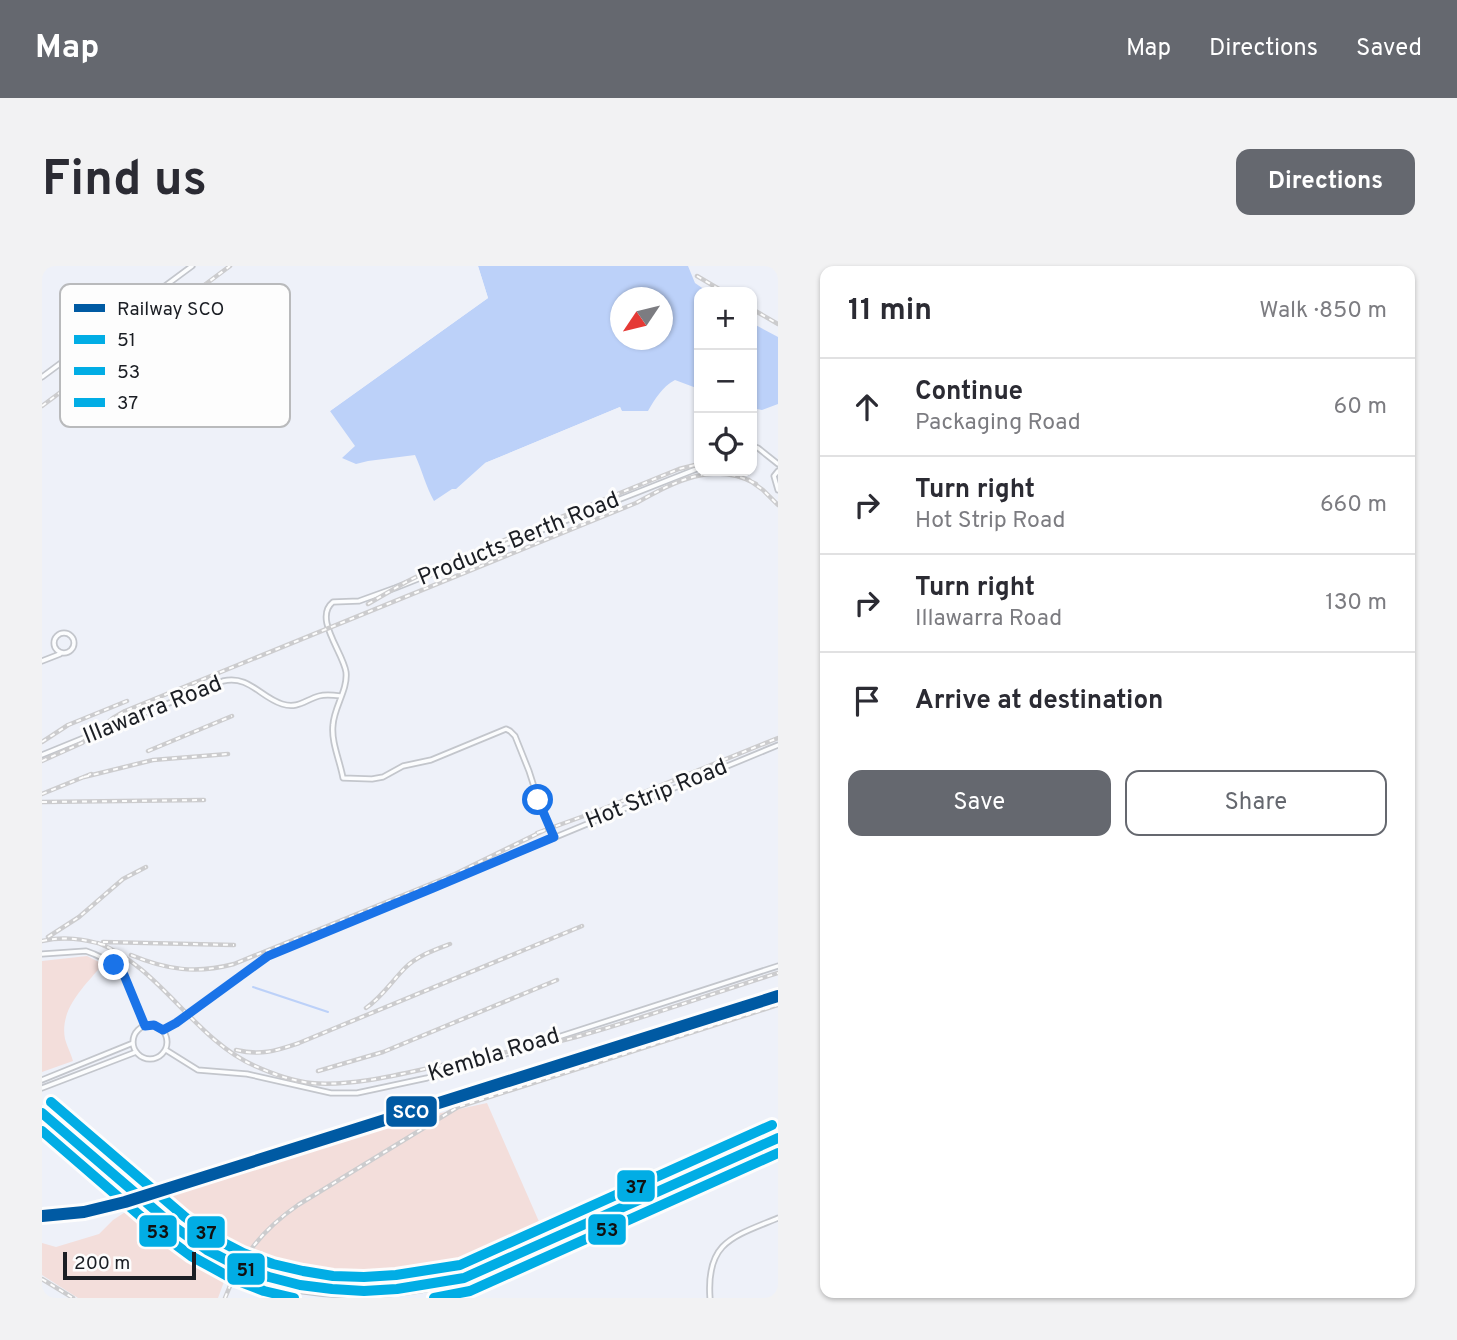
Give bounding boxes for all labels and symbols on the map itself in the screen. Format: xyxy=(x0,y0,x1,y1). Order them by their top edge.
legend xyxy=(60,284,290,427)
north arrow xyxy=(610,287,673,350)
text: Railway SCO xyxy=(117,298,224,322)
text: 51 xyxy=(117,329,136,353)
text: 53 xyxy=(117,361,140,385)
text: 37 xyxy=(117,392,138,416)
street label: Products Berth Road xyxy=(414,486,624,594)
street label: Illawarra Road xyxy=(79,670,227,752)
street label: Hot Strip Road xyxy=(582,753,732,837)
route start xyxy=(522,784,553,815)
route end xyxy=(98,949,129,980)
street label: Kembla Road xyxy=(425,1022,563,1090)
line badge: SCO xyxy=(385,1095,438,1128)
text: SCO xyxy=(392,1101,430,1125)
line badge: 37 xyxy=(616,1169,656,1203)
text: 37 xyxy=(625,1176,647,1200)
line badge: 53 xyxy=(587,1213,627,1246)
line badge: 53 xyxy=(138,1214,178,1248)
line badge: 37 xyxy=(186,1215,226,1249)
text: 53 xyxy=(596,1219,619,1243)
text: 53 xyxy=(147,1221,170,1245)
text: 37 xyxy=(195,1222,217,1246)
scale bar xyxy=(63,1249,196,1281)
line badge: 51 xyxy=(226,1252,266,1286)
text: 51 xyxy=(236,1259,256,1283)

